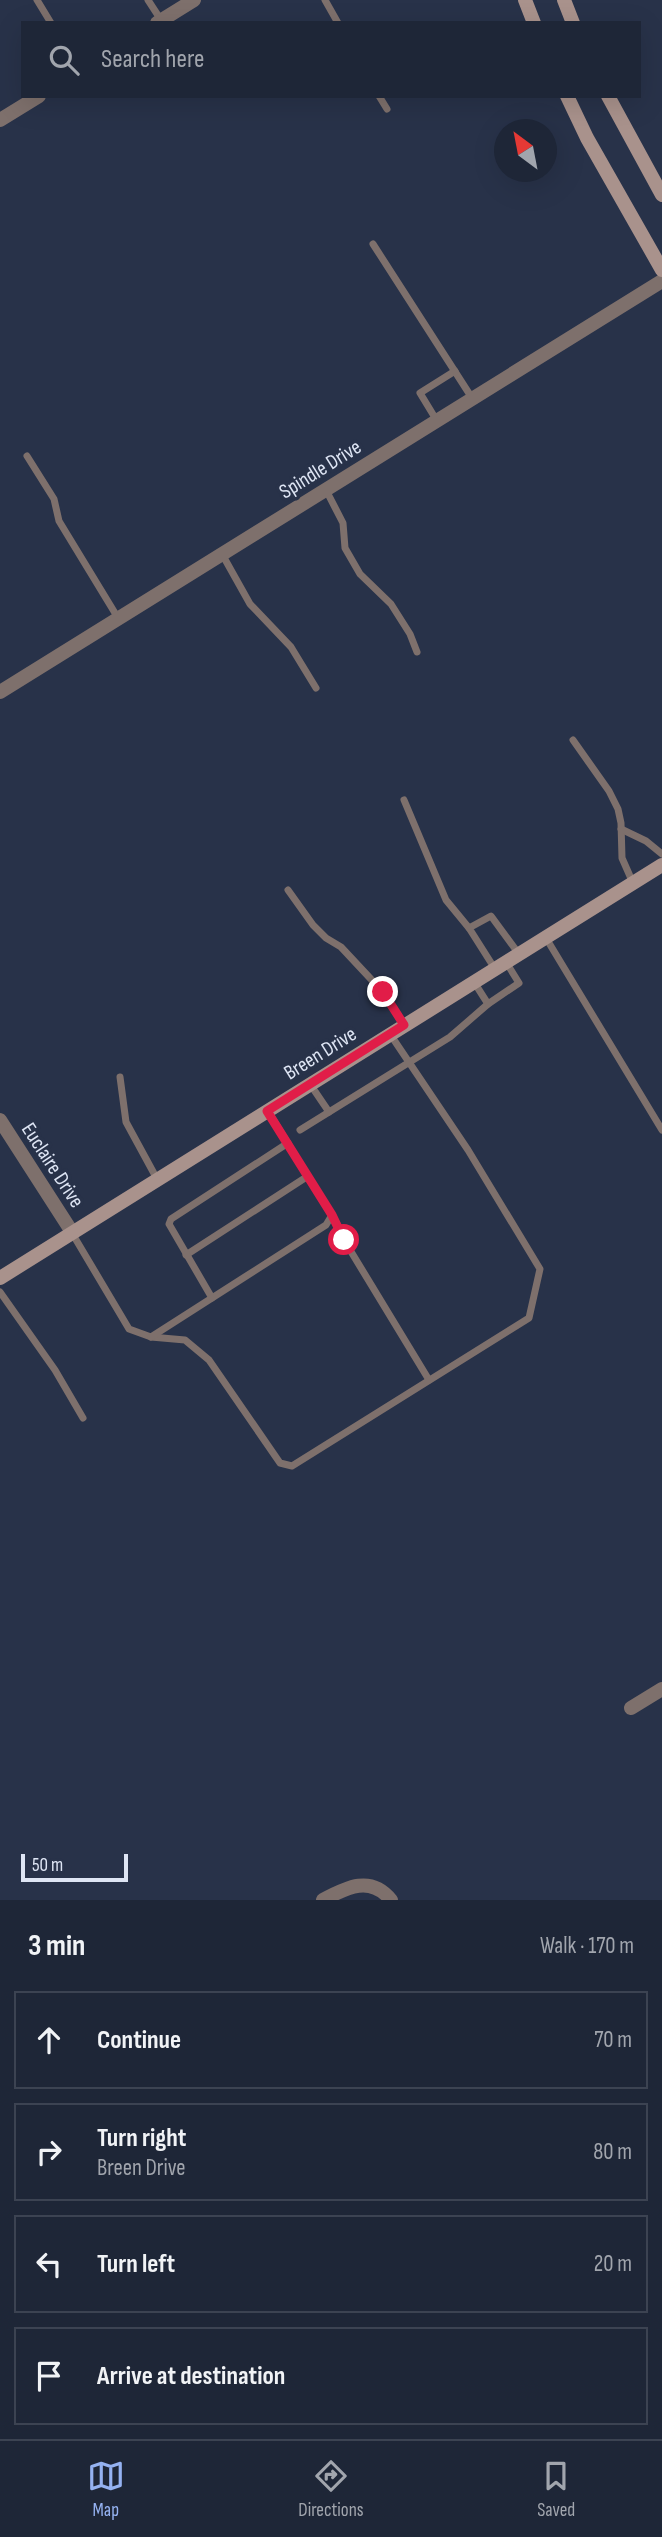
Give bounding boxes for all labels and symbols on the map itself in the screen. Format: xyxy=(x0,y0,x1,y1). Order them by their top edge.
north arrow xyxy=(494,119,557,182)
street label: Spindle Drive xyxy=(275,435,366,504)
route end xyxy=(367,976,398,1007)
street label: Breen Drive xyxy=(279,1021,361,1085)
street label: Euclaire Drive xyxy=(16,1118,89,1212)
route start xyxy=(328,1224,359,1255)
scale bar xyxy=(21,1851,128,1883)

